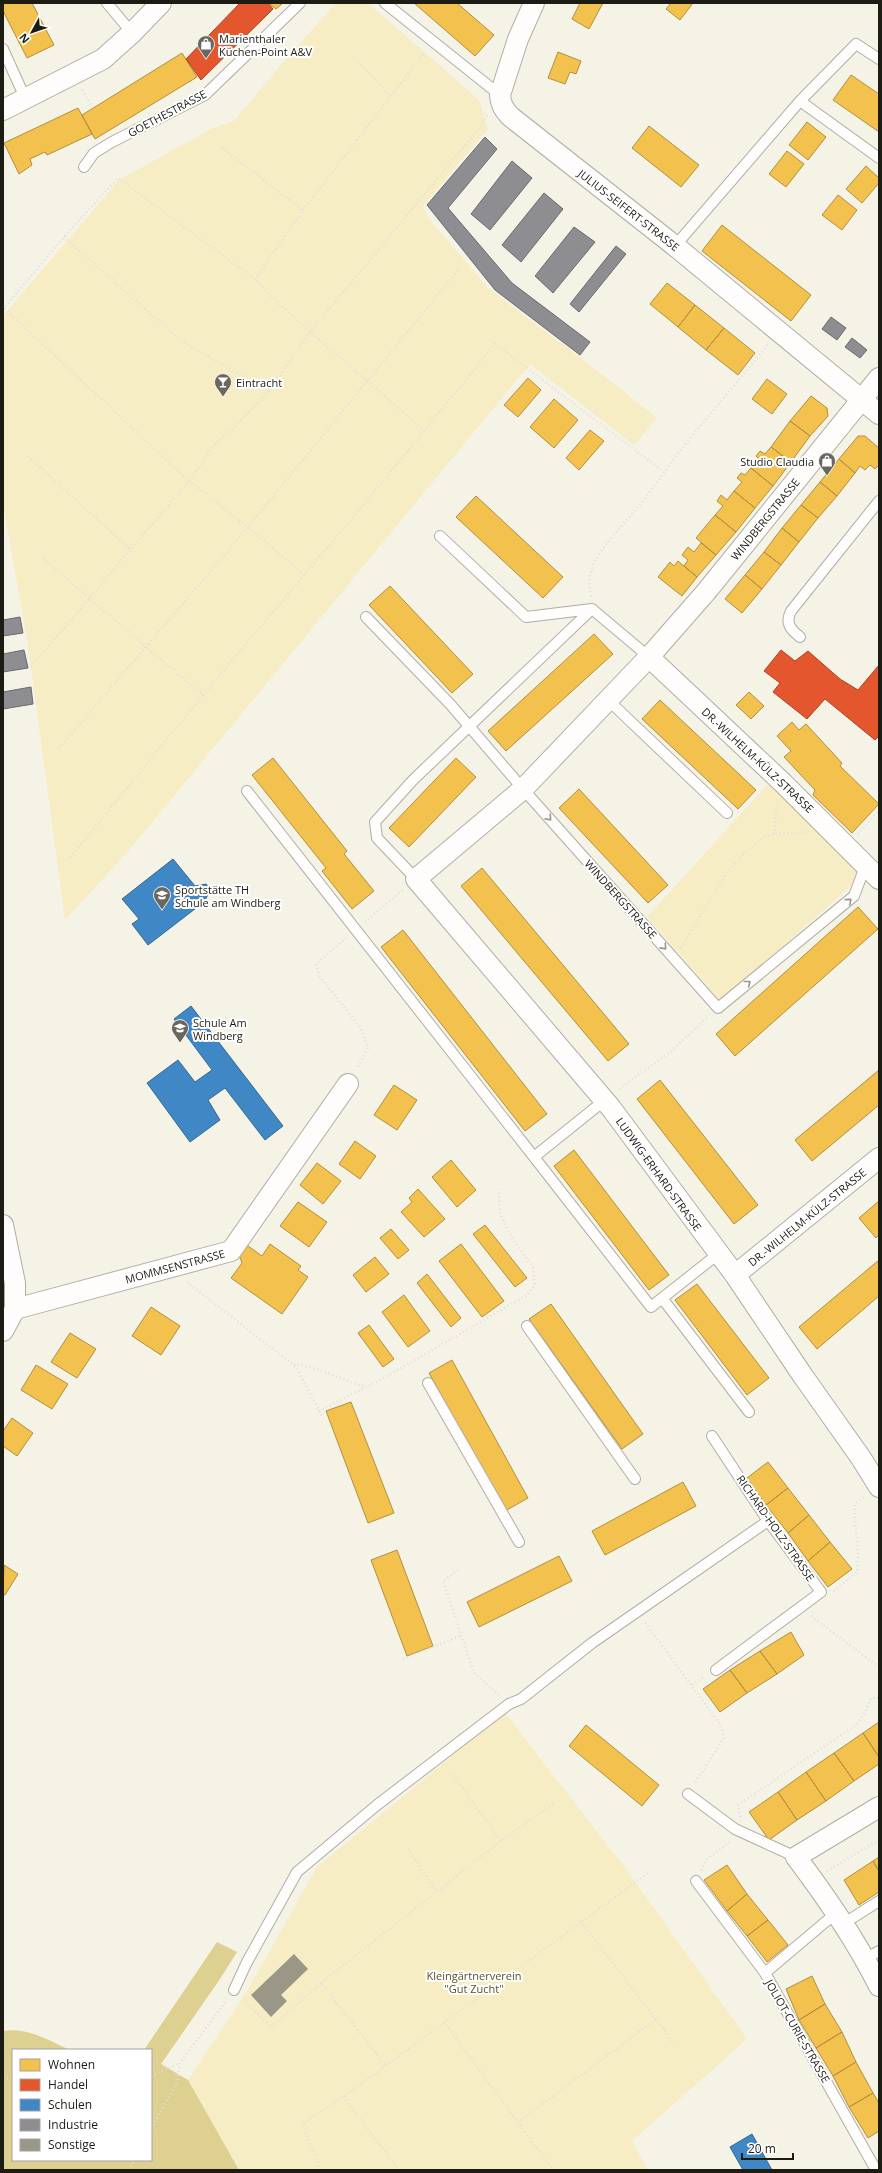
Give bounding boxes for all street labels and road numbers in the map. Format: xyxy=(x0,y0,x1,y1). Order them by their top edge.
street label: GOETHESTRASSE xyxy=(125,86,209,140)
street label: JULIUS-SEIFERT-STRASSE xyxy=(574,165,683,254)
street label: WINDBERGSTRASSE xyxy=(727,475,803,563)
street label: DR.-WILHELM-KÜLZ-STRASSE xyxy=(699,704,817,816)
street label: WINDBERGSTRASSE xyxy=(581,856,661,942)
street label: LUDWIG-ERHARD-STRASSE xyxy=(613,1114,705,1234)
street label: DR.-WILHELM-KÜLZ-STRASSE xyxy=(745,1165,869,1269)
street label: MOMMSENSTRASSE xyxy=(123,1245,227,1287)
street label: RICHARD-HOLZ-STRASSE xyxy=(734,1472,818,1584)
street label: JOLIOT-CURIE-STRASSE xyxy=(762,1976,834,2085)

